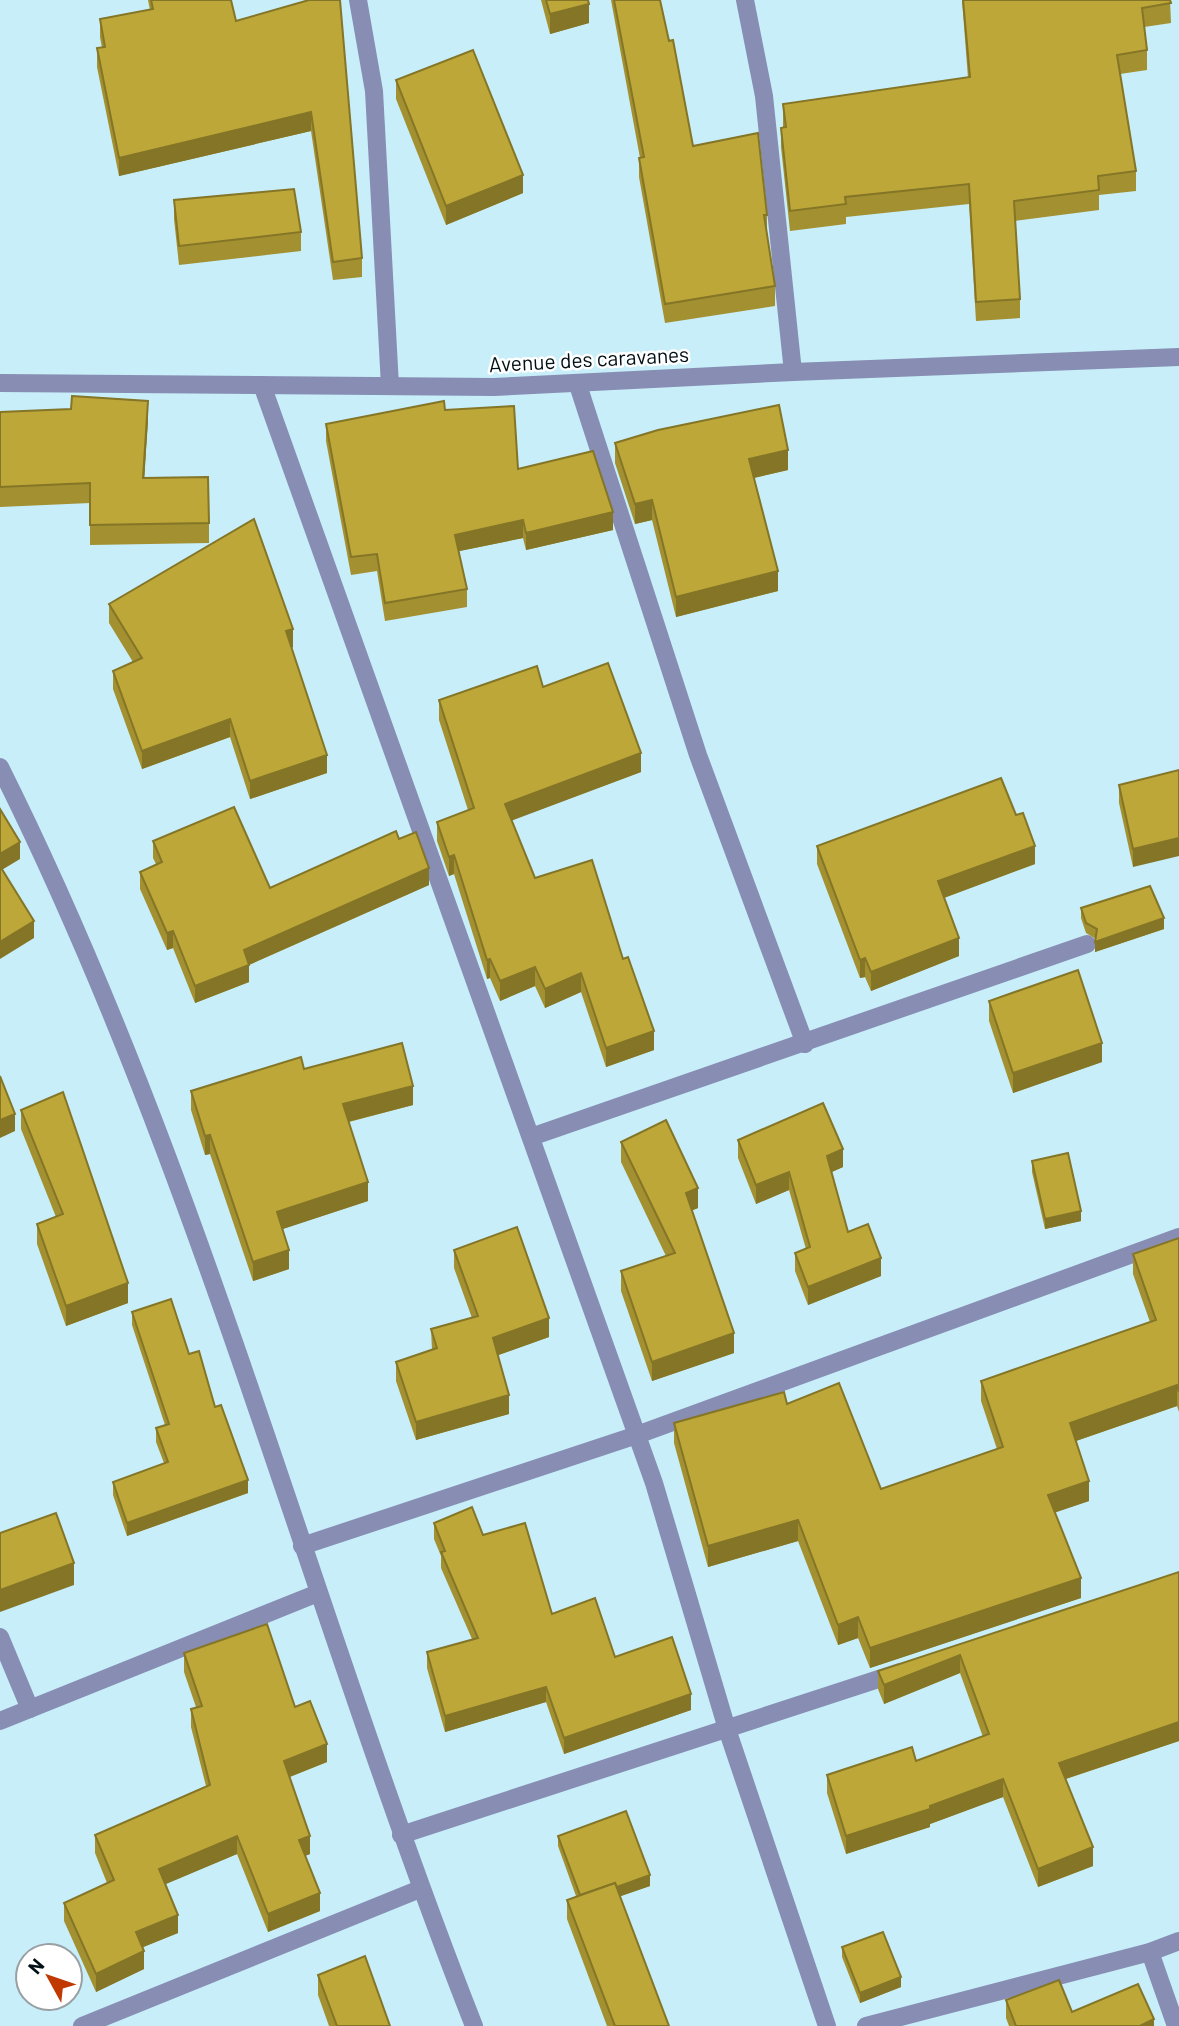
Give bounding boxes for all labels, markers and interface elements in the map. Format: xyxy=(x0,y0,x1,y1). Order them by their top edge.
street label: Avenue des caravanes xyxy=(488,341,690,376)
north arrow xyxy=(14,1942,84,2012)
text: N xyxy=(23,1954,48,1978)

